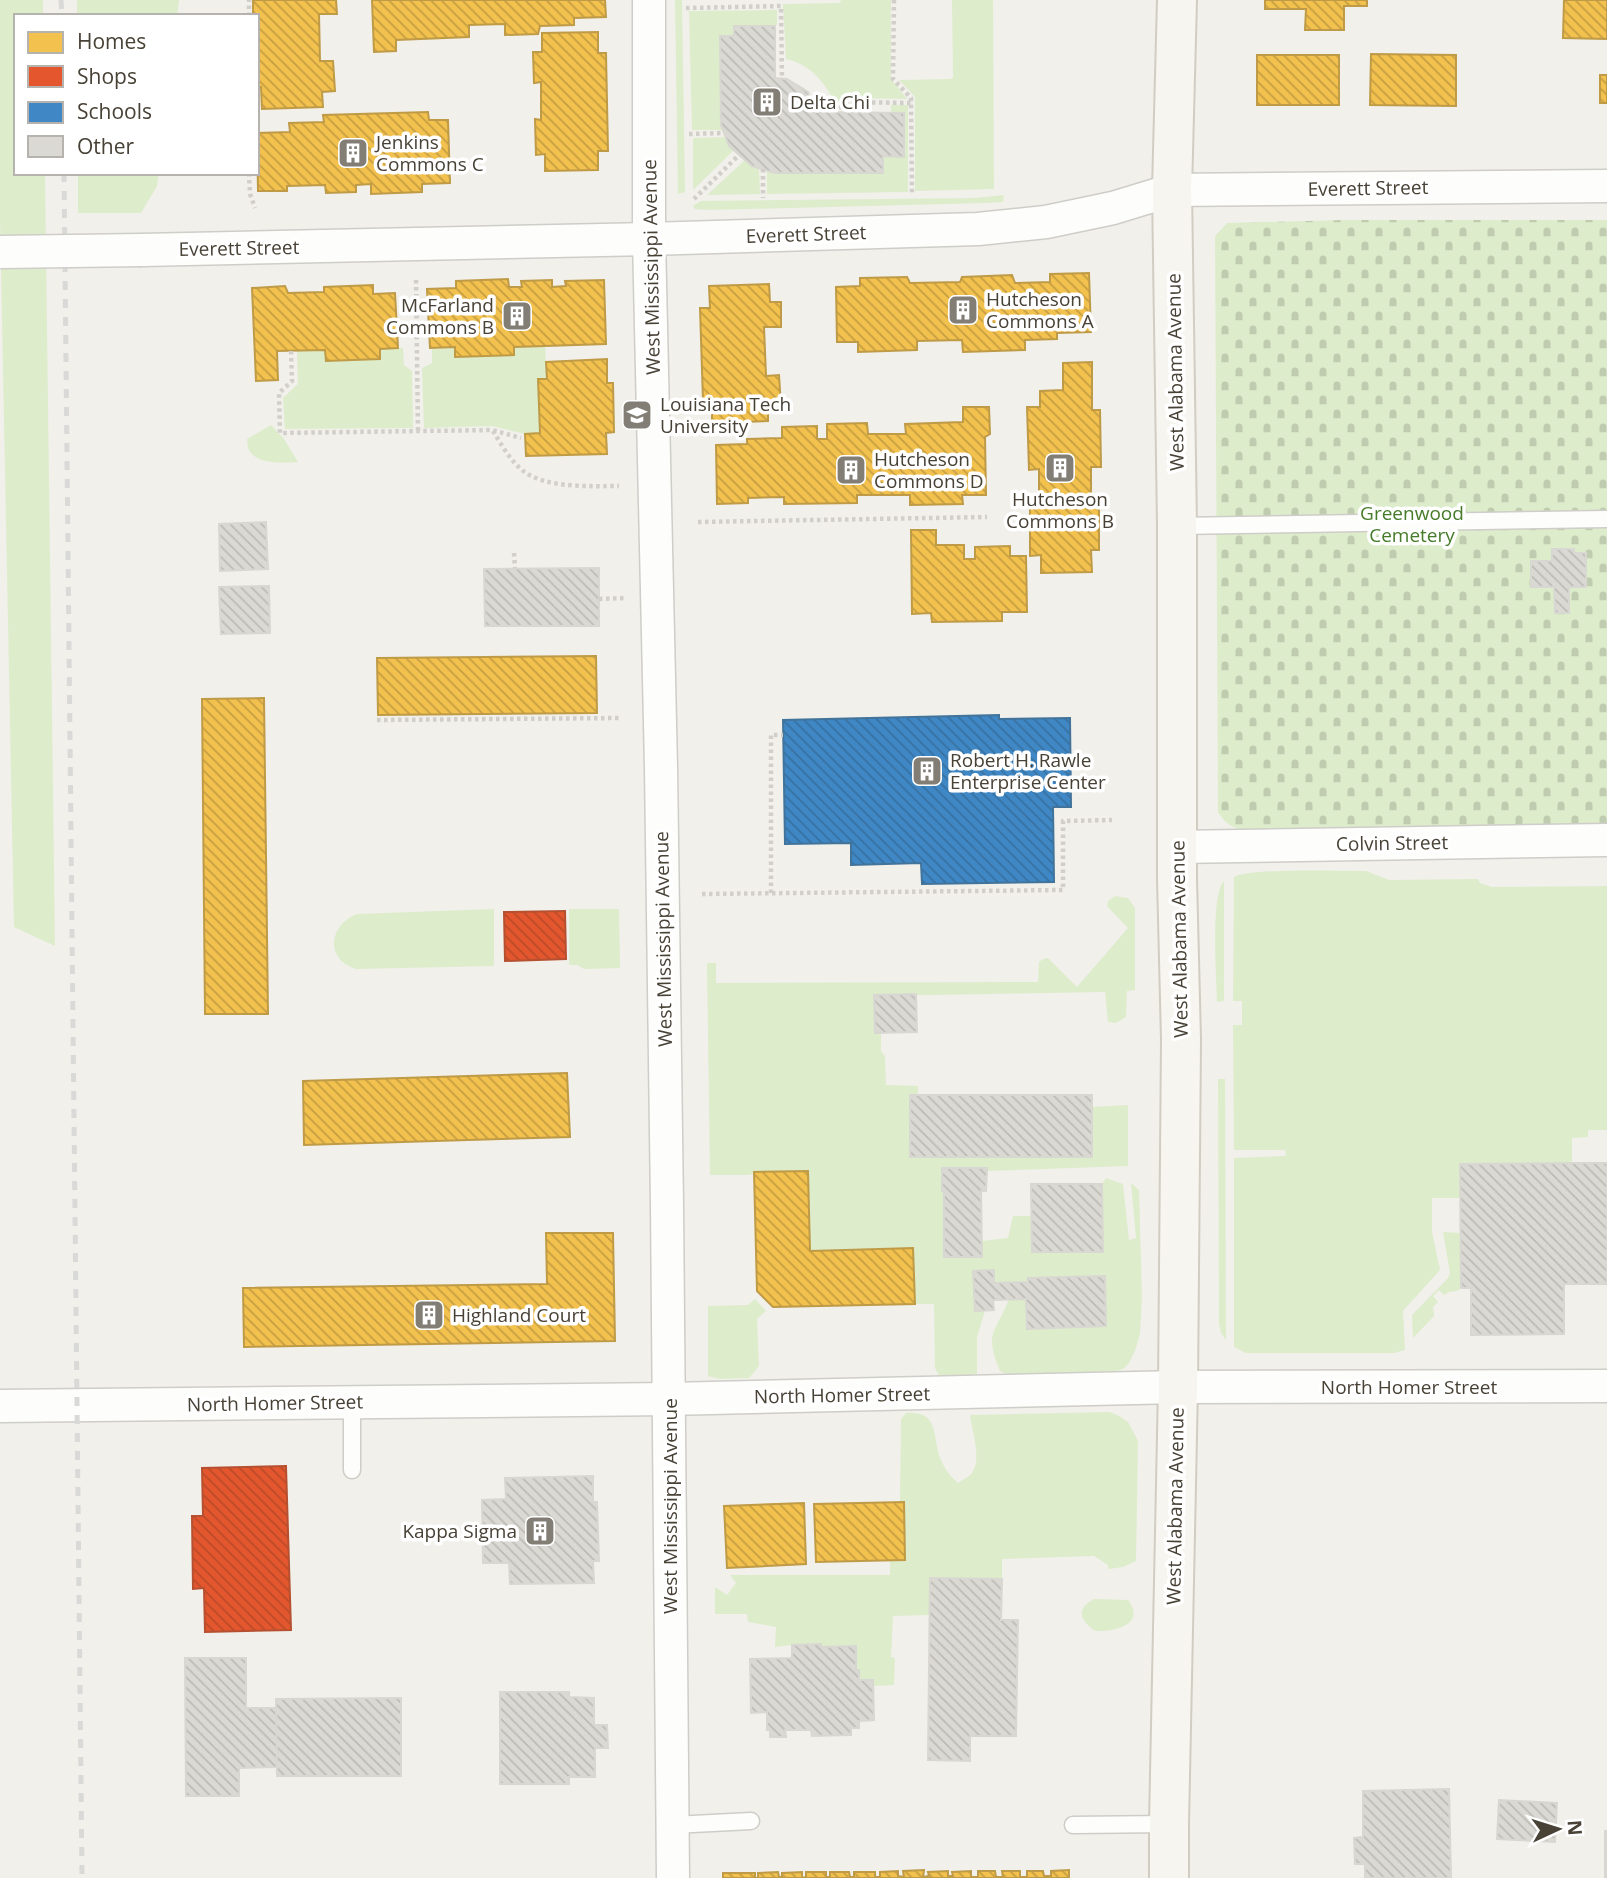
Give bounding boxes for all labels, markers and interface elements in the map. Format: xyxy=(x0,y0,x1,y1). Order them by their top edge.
legend xyxy=(14,14,259,175)
text: Homes xyxy=(77,27,146,55)
text: Shops xyxy=(77,62,137,90)
building icon: Delta Chi xyxy=(750,85,784,119)
place label: Delta Chi xyxy=(790,89,870,115)
text: Schools xyxy=(77,97,152,125)
place label: Jenkins Commons C xyxy=(374,129,484,177)
text: Other xyxy=(77,132,134,160)
building icon: Jenkins Commons C xyxy=(336,136,370,170)
street label: West Mississippi Avenue xyxy=(636,159,666,375)
street label: Everett Street xyxy=(1307,174,1429,202)
street label: Everett Street xyxy=(745,219,867,249)
street label: Everett Street xyxy=(178,234,300,262)
street label: West Alabama Avenue xyxy=(1160,273,1190,471)
place label: Hutcheson Commons A xyxy=(986,286,1094,334)
place label: McFarland Commons B xyxy=(386,292,494,340)
building icon: Hutcheson Commons A xyxy=(946,293,980,327)
building icon: McFarland Commons B xyxy=(500,299,534,333)
place label: Louisiana Tech University xyxy=(660,391,791,439)
school or university icon: Louisiana Tech University xyxy=(620,398,654,432)
place label: Hutcheson Commons D xyxy=(874,446,983,494)
building icon: Hutcheson Commons B xyxy=(1043,451,1077,485)
building icon: Hutcheson Commons D xyxy=(834,453,868,487)
place label: Hutcheson Commons B xyxy=(1006,486,1114,534)
park label: Greenwood Cemetery xyxy=(1360,500,1464,548)
place label: Robert H. Rawle Enterprise Center xyxy=(950,747,1106,795)
building icon: Robert H. Rawle Enterprise Center xyxy=(910,754,944,788)
street label: Colvin Street xyxy=(1336,829,1449,857)
street label: West Mississippi Avenue xyxy=(648,831,678,1047)
street label: West Alabama Avenue xyxy=(1164,840,1194,1038)
building icon: Highland Court xyxy=(412,1298,446,1332)
place label: Highland Court xyxy=(452,1302,586,1328)
street label: North Homer Street xyxy=(1321,1374,1497,1400)
street label: North Homer Street xyxy=(754,1380,931,1410)
street label: North Homer Street xyxy=(187,1388,364,1418)
street label: West Mississippi Avenue xyxy=(657,1398,683,1614)
street label: West Alabama Avenue xyxy=(1160,1407,1190,1605)
building icon: Kappa Sigma xyxy=(523,1514,557,1548)
place label: Kappa Sigma xyxy=(402,1518,517,1544)
north arrow xyxy=(1523,1794,1593,1864)
text: N xyxy=(1561,1819,1588,1836)

